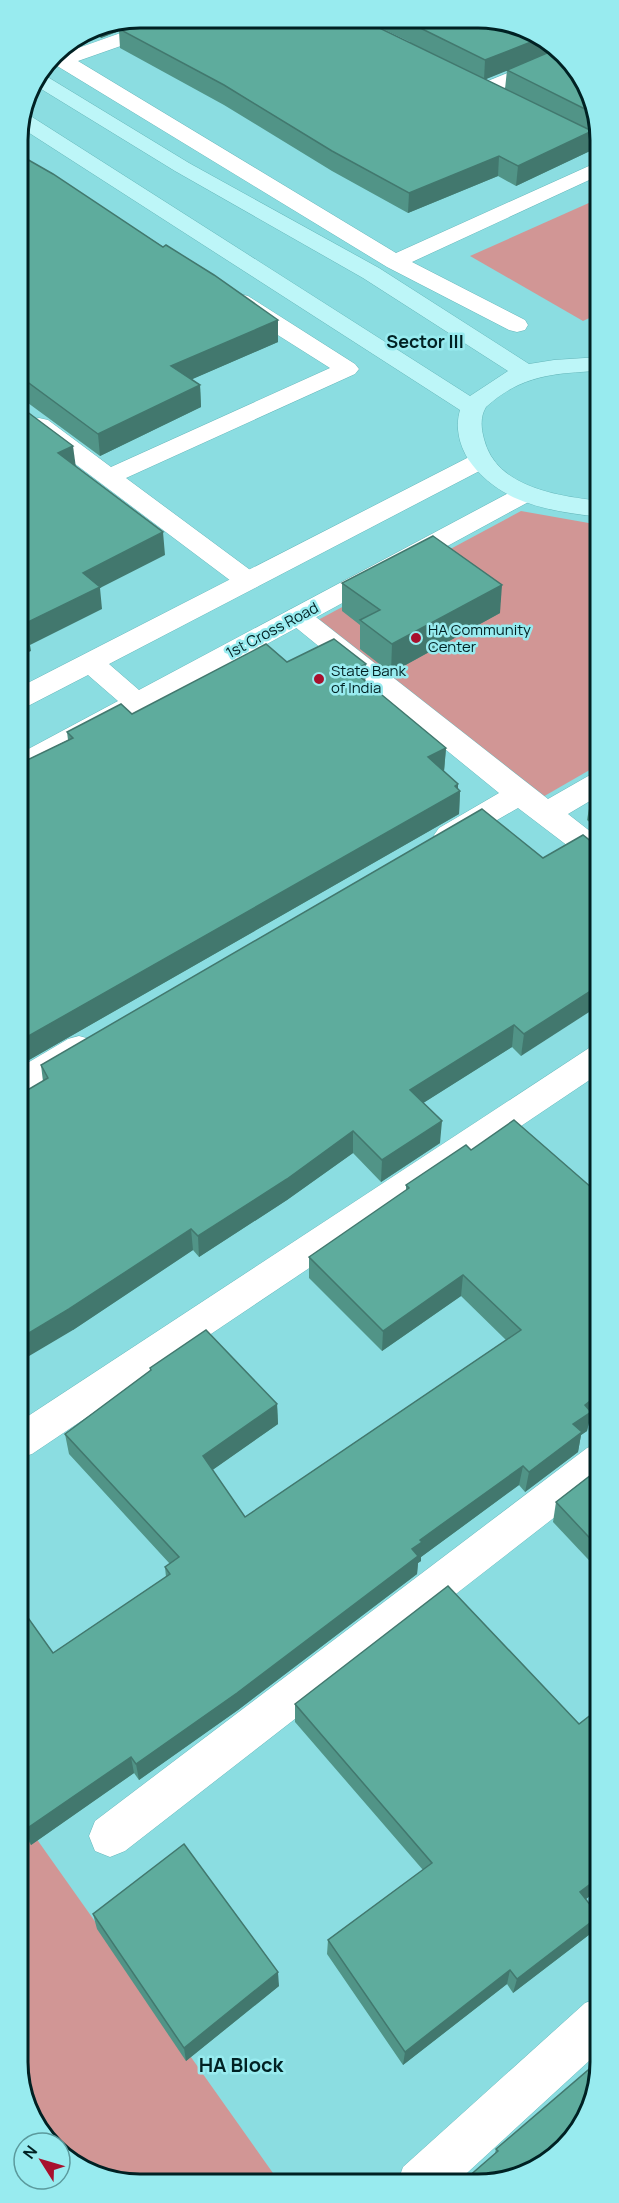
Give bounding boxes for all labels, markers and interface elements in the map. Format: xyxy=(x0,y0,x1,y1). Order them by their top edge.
district label: Sector III xyxy=(386,329,464,353)
street label: 1st Cross Road xyxy=(222,597,322,663)
place label: HA Community Center xyxy=(428,619,531,657)
marker: HA Community Center xyxy=(409,631,423,645)
place label: State Bank of India xyxy=(331,660,406,698)
marker: State Bank of India xyxy=(312,672,326,686)
district label: HA Block xyxy=(199,2051,285,2078)
north arrow xyxy=(12,2131,72,2191)
text: N xyxy=(18,2141,42,2163)

